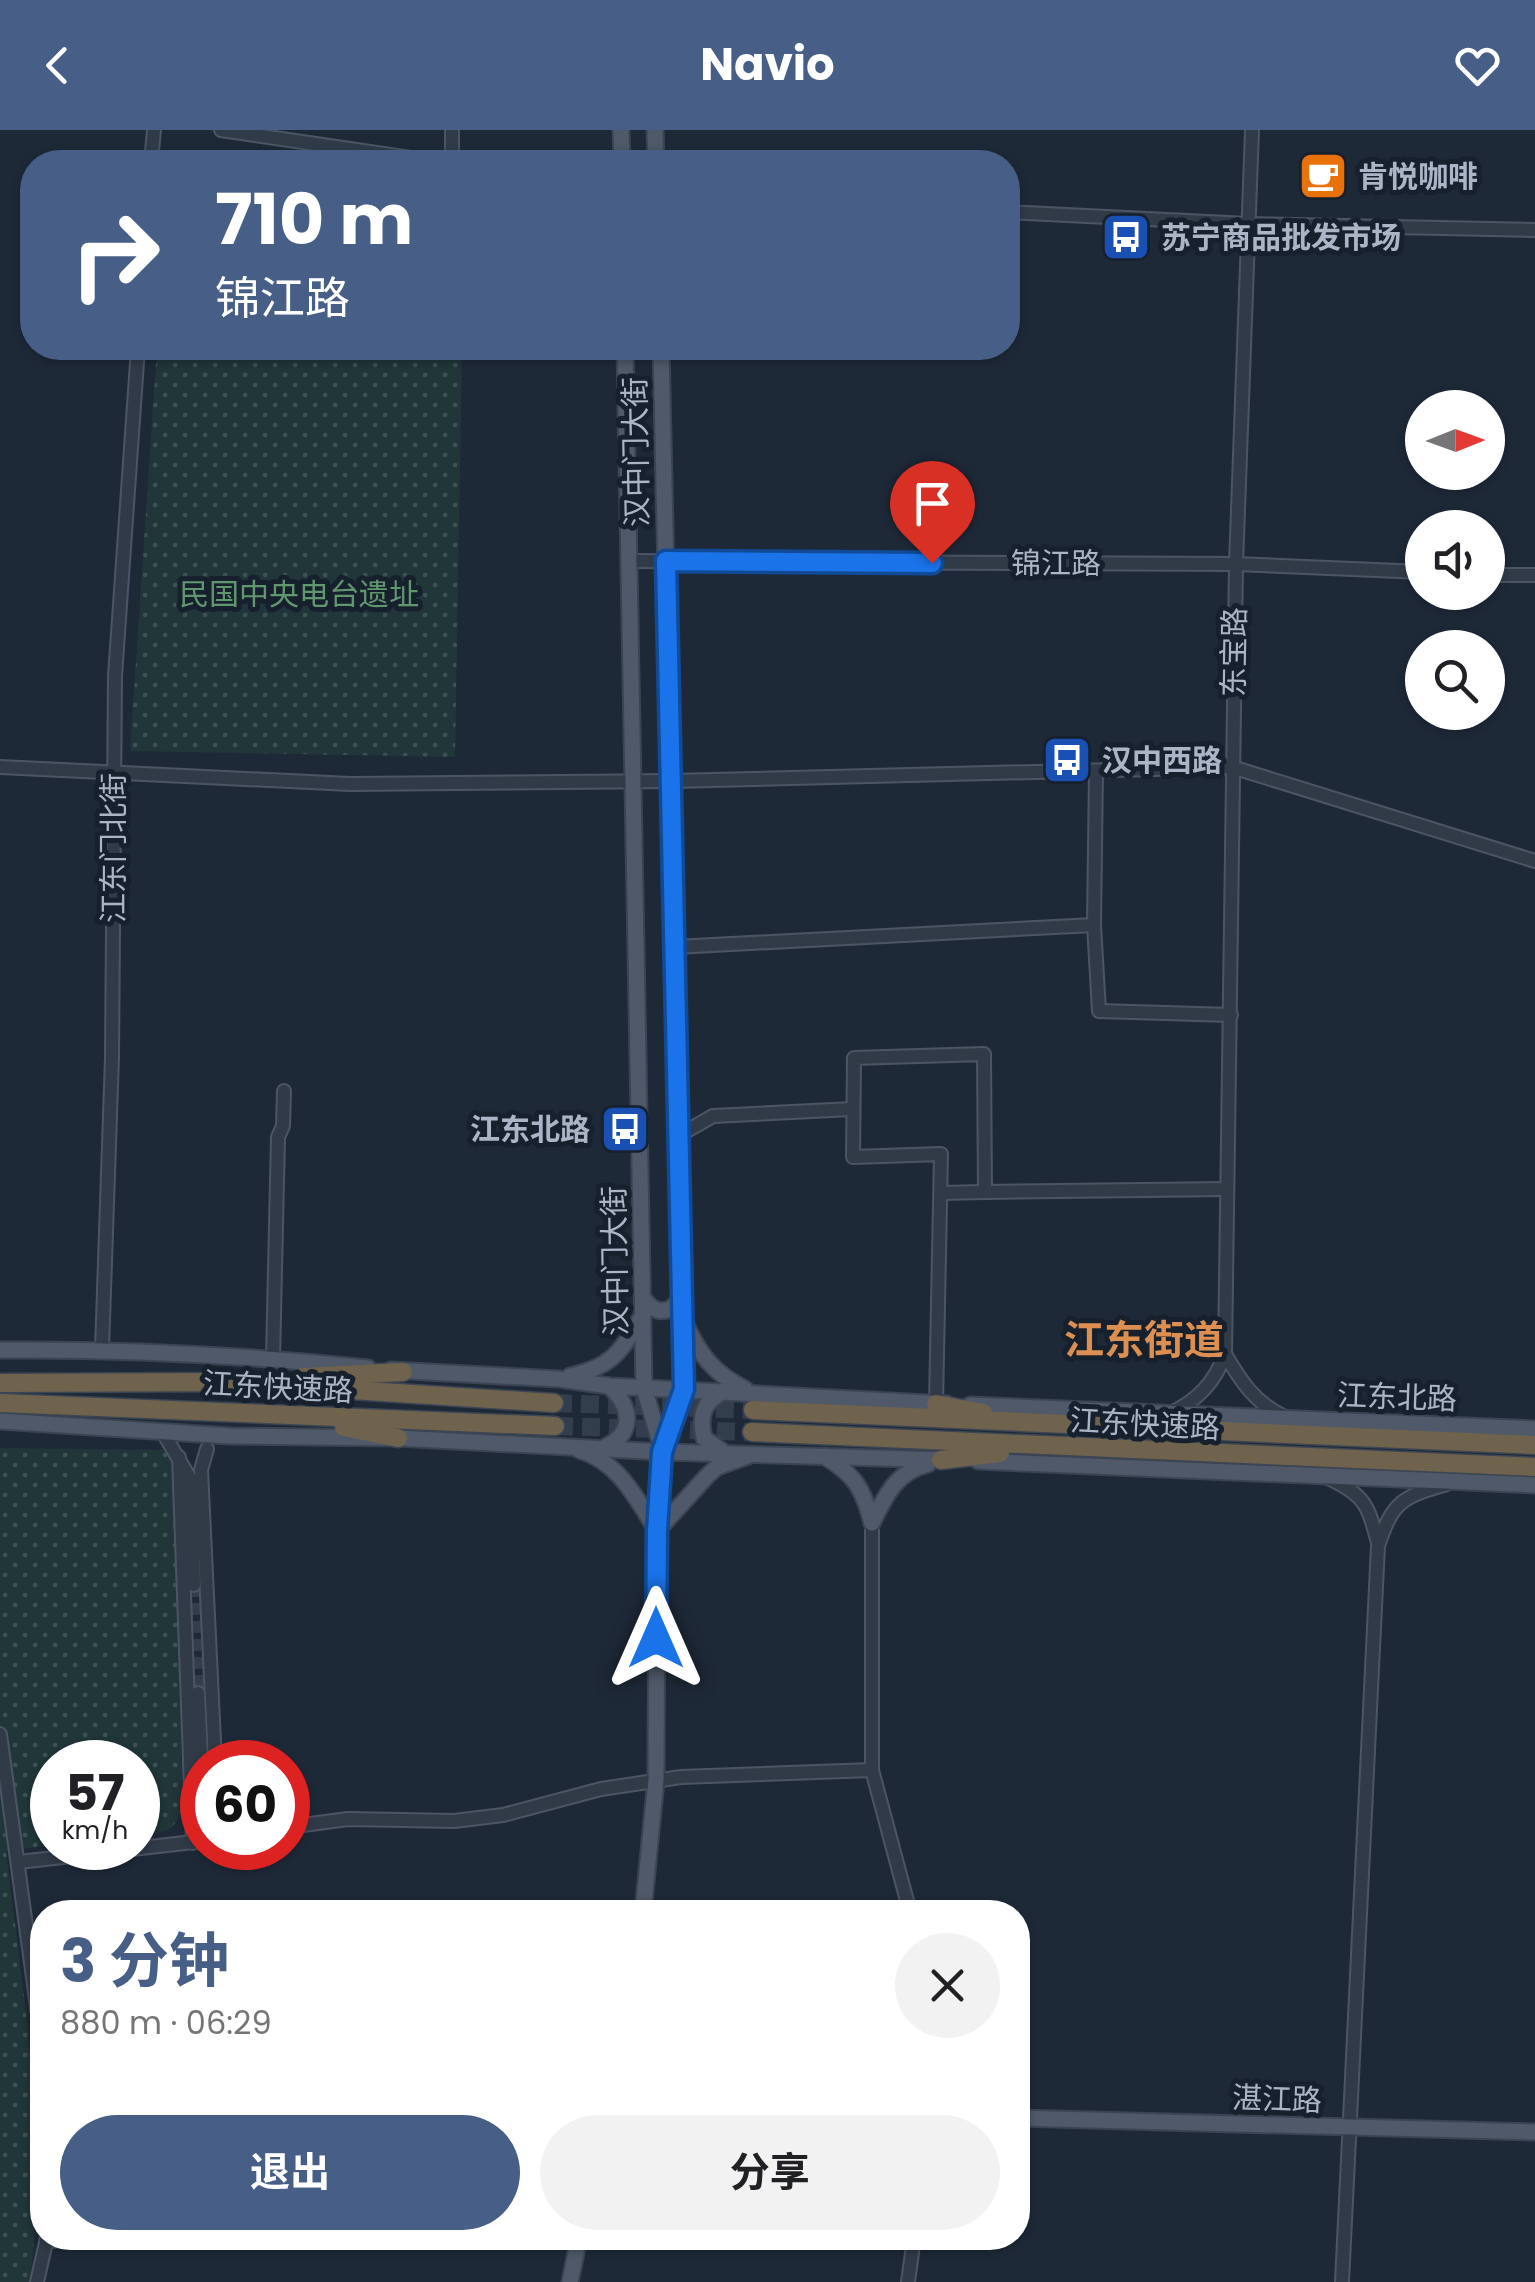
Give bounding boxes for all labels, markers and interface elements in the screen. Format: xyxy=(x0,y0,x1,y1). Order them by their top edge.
text: Navio xyxy=(700,33,835,96)
icon: back xyxy=(30,38,85,93)
icon: heart xyxy=(1450,38,1505,93)
cafe icon: 肯悦咖啡 xyxy=(1297,150,1349,202)
place label: 肯悦咖啡 xyxy=(1358,155,1478,198)
text: 710 m xyxy=(215,170,413,269)
icon: right xyxy=(50,190,180,320)
bus stop icon: 苏宁商品批发市场 xyxy=(1100,211,1152,263)
place label: 苏宁商品批发市场 xyxy=(1161,216,1401,259)
text: 锦江路 xyxy=(215,267,350,330)
street label: 汉中门大街 xyxy=(613,377,659,527)
north arrow xyxy=(1405,390,1505,490)
map controls xyxy=(1405,390,1505,730)
pin xyxy=(890,461,975,564)
icon: arrive xyxy=(905,476,960,531)
button: sound xyxy=(1405,510,1505,610)
street label: 锦江路 xyxy=(1011,542,1101,585)
park label: 民国中央电台遗址 xyxy=(179,573,419,616)
street label: 东宝路 xyxy=(1212,607,1256,697)
button: search xyxy=(1405,630,1505,730)
bus stop icon: 汉中西路 xyxy=(1041,734,1093,786)
place label: 汉中西路 xyxy=(1102,739,1222,782)
street label: 江东门北街 xyxy=(92,773,135,923)
bus stop icon: 江东北路 xyxy=(599,1103,651,1155)
place label: 江东北路 xyxy=(470,1108,590,1151)
street label: 汉中门大街 xyxy=(592,1186,638,1336)
district label: 江东街道 xyxy=(1064,1312,1224,1368)
street label: 江东快速路 xyxy=(202,1362,354,1412)
street label: 江东北路 xyxy=(1336,1373,1458,1421)
street label: 江东快速路 xyxy=(1069,1399,1221,1449)
position arrow xyxy=(604,1586,708,1690)
speed limit sign: 60 xyxy=(180,1740,310,1870)
text: 57 xyxy=(65,1757,125,1828)
text: km/h xyxy=(62,1813,128,1848)
text: 3 分钟 xyxy=(60,1919,229,2003)
button: close xyxy=(895,1933,1000,2038)
text: 880 m · 06:29 xyxy=(60,2000,272,2045)
street label: 湛江路 xyxy=(1231,2076,1323,2122)
button: 退出 xyxy=(60,2115,520,2230)
button: 分享 xyxy=(540,2115,1000,2230)

